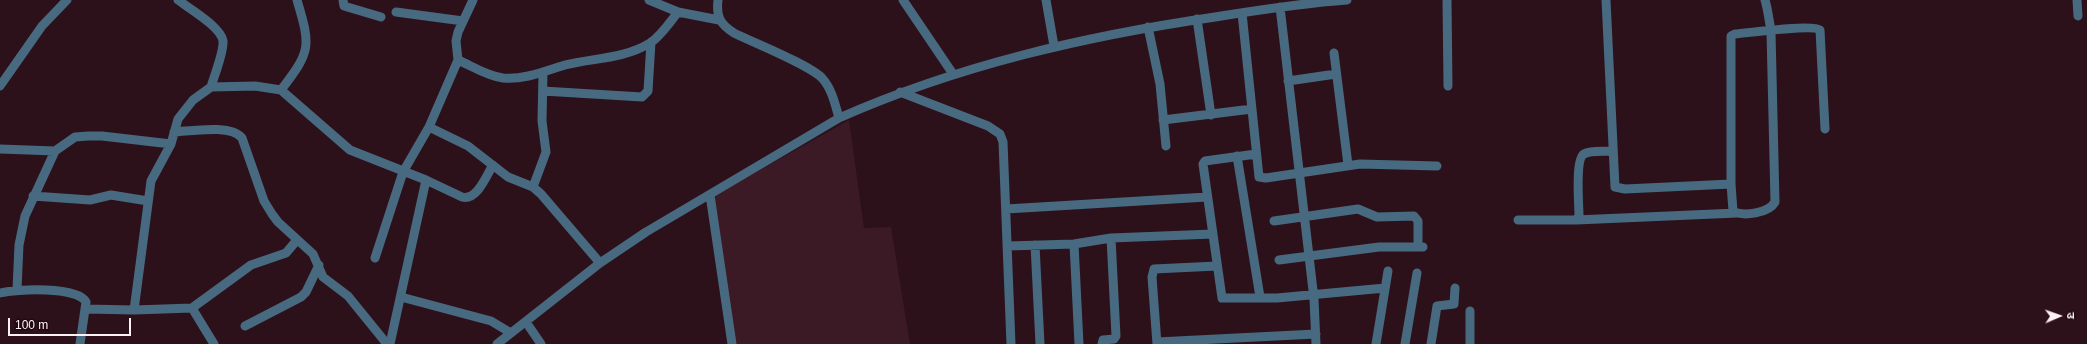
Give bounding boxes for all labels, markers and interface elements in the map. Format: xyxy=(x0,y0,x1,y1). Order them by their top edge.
north arrow xyxy=(2039,296,2079,336)
scale bar xyxy=(10,310,133,336)
text: उ xyxy=(2065,312,2077,319)
text: 100 m xyxy=(15,318,48,332)

